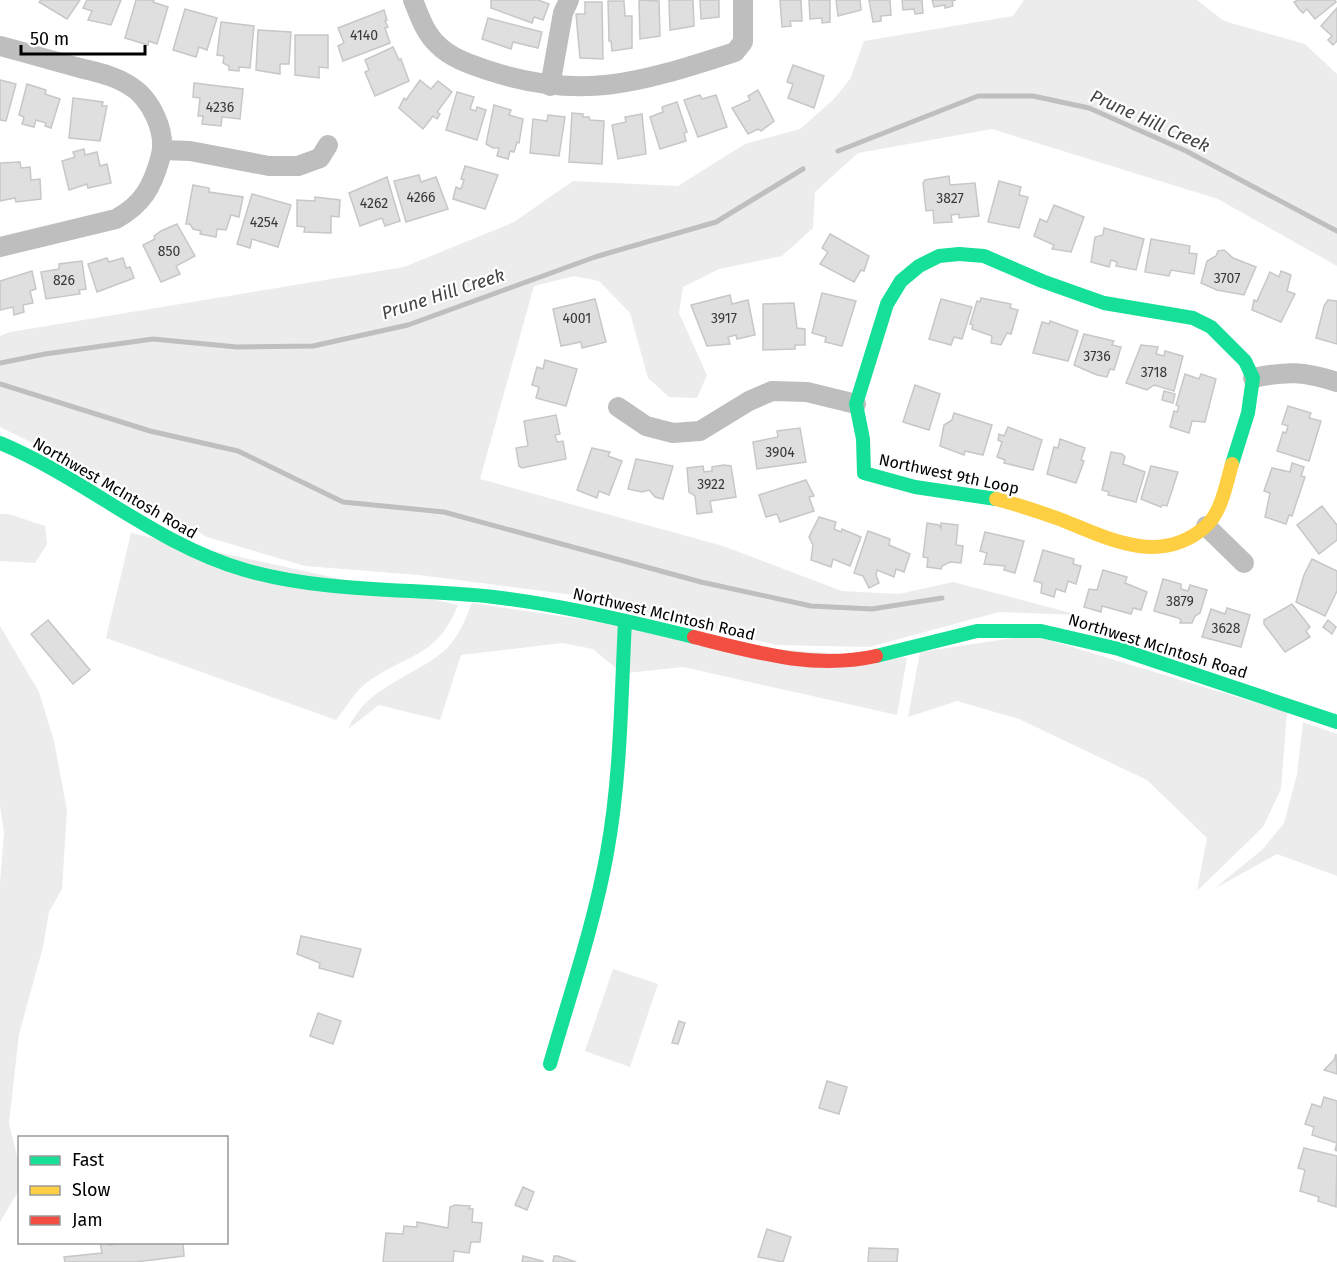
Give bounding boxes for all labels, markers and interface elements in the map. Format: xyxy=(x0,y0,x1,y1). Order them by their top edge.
scale bar xyxy=(21,18,146,56)
house number: 4140 xyxy=(350,27,378,44)
text: 50 m xyxy=(30,28,69,50)
water label: Prune Hill Creek xyxy=(1087,85,1213,157)
house number: 4236 xyxy=(206,99,234,116)
house number: 4266 xyxy=(406,189,436,206)
house number: 3827 xyxy=(936,190,964,207)
house number: 4262 xyxy=(360,195,388,212)
house number: 4254 xyxy=(250,214,279,231)
house number: 850 xyxy=(158,243,180,260)
water label: Prune Hill Creek xyxy=(379,264,508,324)
house number: 3707 xyxy=(1214,270,1240,287)
house number: 826 xyxy=(53,272,75,289)
house number: 4001 xyxy=(563,310,591,327)
house number: 3917 xyxy=(711,310,737,327)
house number: 3736 xyxy=(1083,348,1111,365)
house number: 3718 xyxy=(1141,364,1168,381)
street label: Northwest McIntosh Road xyxy=(30,433,200,543)
house number: 3904 xyxy=(765,444,795,461)
street label: Northwest 9th Loop xyxy=(877,450,1021,498)
house number: 3922 xyxy=(697,476,725,493)
street label: Northwest McIntosh Road xyxy=(571,584,757,644)
house number: 3879 xyxy=(1166,593,1194,610)
street label: Northwest McIntosh Road xyxy=(1066,610,1250,682)
house number: 3628 xyxy=(1212,620,1241,637)
legend xyxy=(18,1136,228,1244)
text: Fast xyxy=(72,1149,105,1171)
text: Slow xyxy=(72,1179,111,1201)
text: Jam xyxy=(72,1209,103,1231)

